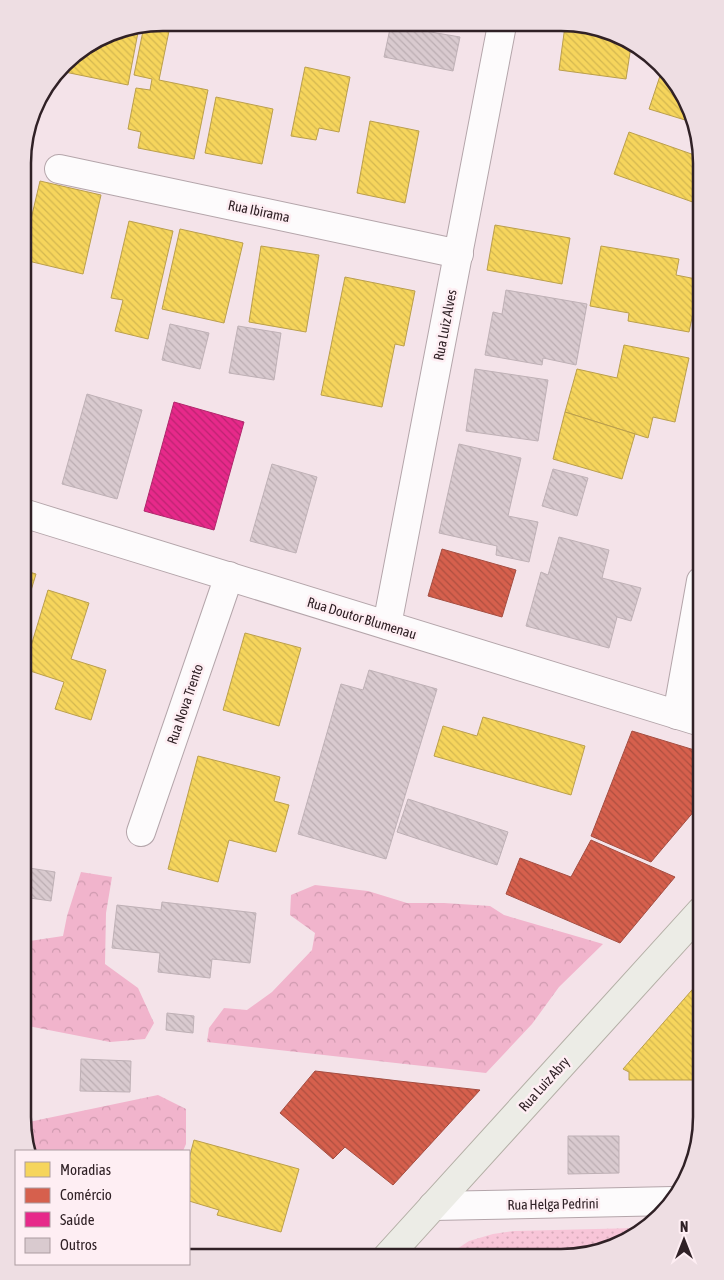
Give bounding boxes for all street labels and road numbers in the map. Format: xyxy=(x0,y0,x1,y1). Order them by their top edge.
street label: Rua Ibirama xyxy=(227,197,291,225)
street label: Rua Luiz Alves xyxy=(430,288,460,362)
street label: Rua Doutor Blumenau xyxy=(305,594,419,642)
street label: Rua Nova Trento xyxy=(164,662,206,746)
street label: Rua Luiz Abry xyxy=(515,1053,573,1115)
street label: Rua Helga Pedrini xyxy=(507,1195,599,1213)

